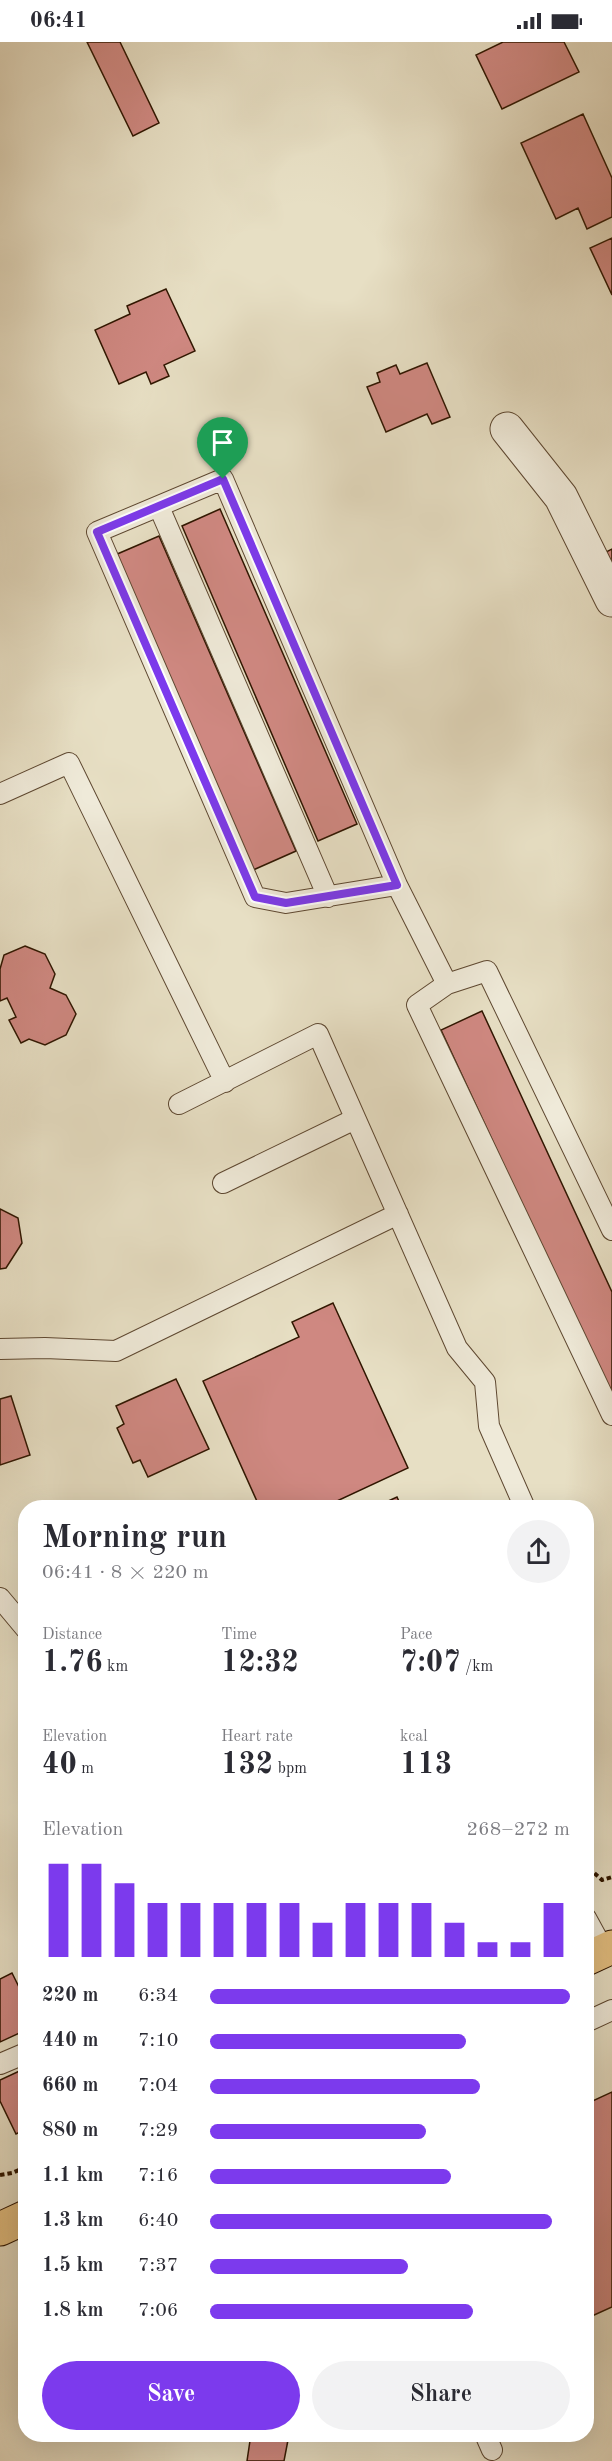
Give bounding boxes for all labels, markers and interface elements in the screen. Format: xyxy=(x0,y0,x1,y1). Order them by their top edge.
text: 06:41 xyxy=(30,10,87,32)
pin xyxy=(197,417,248,479)
icon: arrive xyxy=(206,426,239,459)
button: share xyxy=(507,1520,570,1583)
text: Morning run xyxy=(42,1522,227,1555)
text: 06:41 · 8 × 220 m xyxy=(42,1563,209,1583)
text: Distance xyxy=(42,1627,102,1643)
text: Time xyxy=(221,1627,257,1643)
text: Pace xyxy=(400,1627,432,1643)
text: 1.76 xyxy=(42,1648,103,1678)
text: 12:32 xyxy=(221,1648,299,1678)
text: 7:07 xyxy=(400,1648,461,1678)
text: km xyxy=(103,1659,128,1675)
text: /km xyxy=(461,1659,493,1675)
text: Elevation xyxy=(42,1729,107,1745)
text: Heart rate xyxy=(221,1729,293,1745)
text: kcal xyxy=(400,1729,428,1745)
text: 40 xyxy=(42,1750,77,1780)
text: 132 xyxy=(221,1750,273,1780)
text: 113 xyxy=(400,1750,452,1780)
text: m xyxy=(77,1761,94,1777)
text: bpm xyxy=(273,1761,307,1777)
text: Elevation xyxy=(42,1820,123,1840)
text: 268–272 m xyxy=(467,1820,570,1840)
text: 220 m xyxy=(42,1986,98,2006)
text: 6:34 xyxy=(138,1986,178,2006)
text: 440 m xyxy=(42,2031,98,2051)
text: 7:10 xyxy=(138,2031,178,2051)
text: 660 m xyxy=(42,2076,98,2096)
text: 7:04 xyxy=(138,2076,178,2096)
text: 880 m xyxy=(42,2121,98,2141)
text: 7:29 xyxy=(138,2121,178,2141)
text: 1.1 km xyxy=(42,2166,104,2186)
text: 7:16 xyxy=(138,2166,178,2186)
text: 1.3 km xyxy=(42,2211,104,2231)
text: 6:40 xyxy=(138,2211,178,2231)
text: 1.5 km xyxy=(42,2256,104,2276)
text: 7:37 xyxy=(138,2256,178,2276)
text: 1.8 km xyxy=(42,2301,104,2321)
text: 7:06 xyxy=(138,2301,178,2321)
button: Save xyxy=(42,2361,300,2430)
button: Share xyxy=(312,2361,570,2430)

